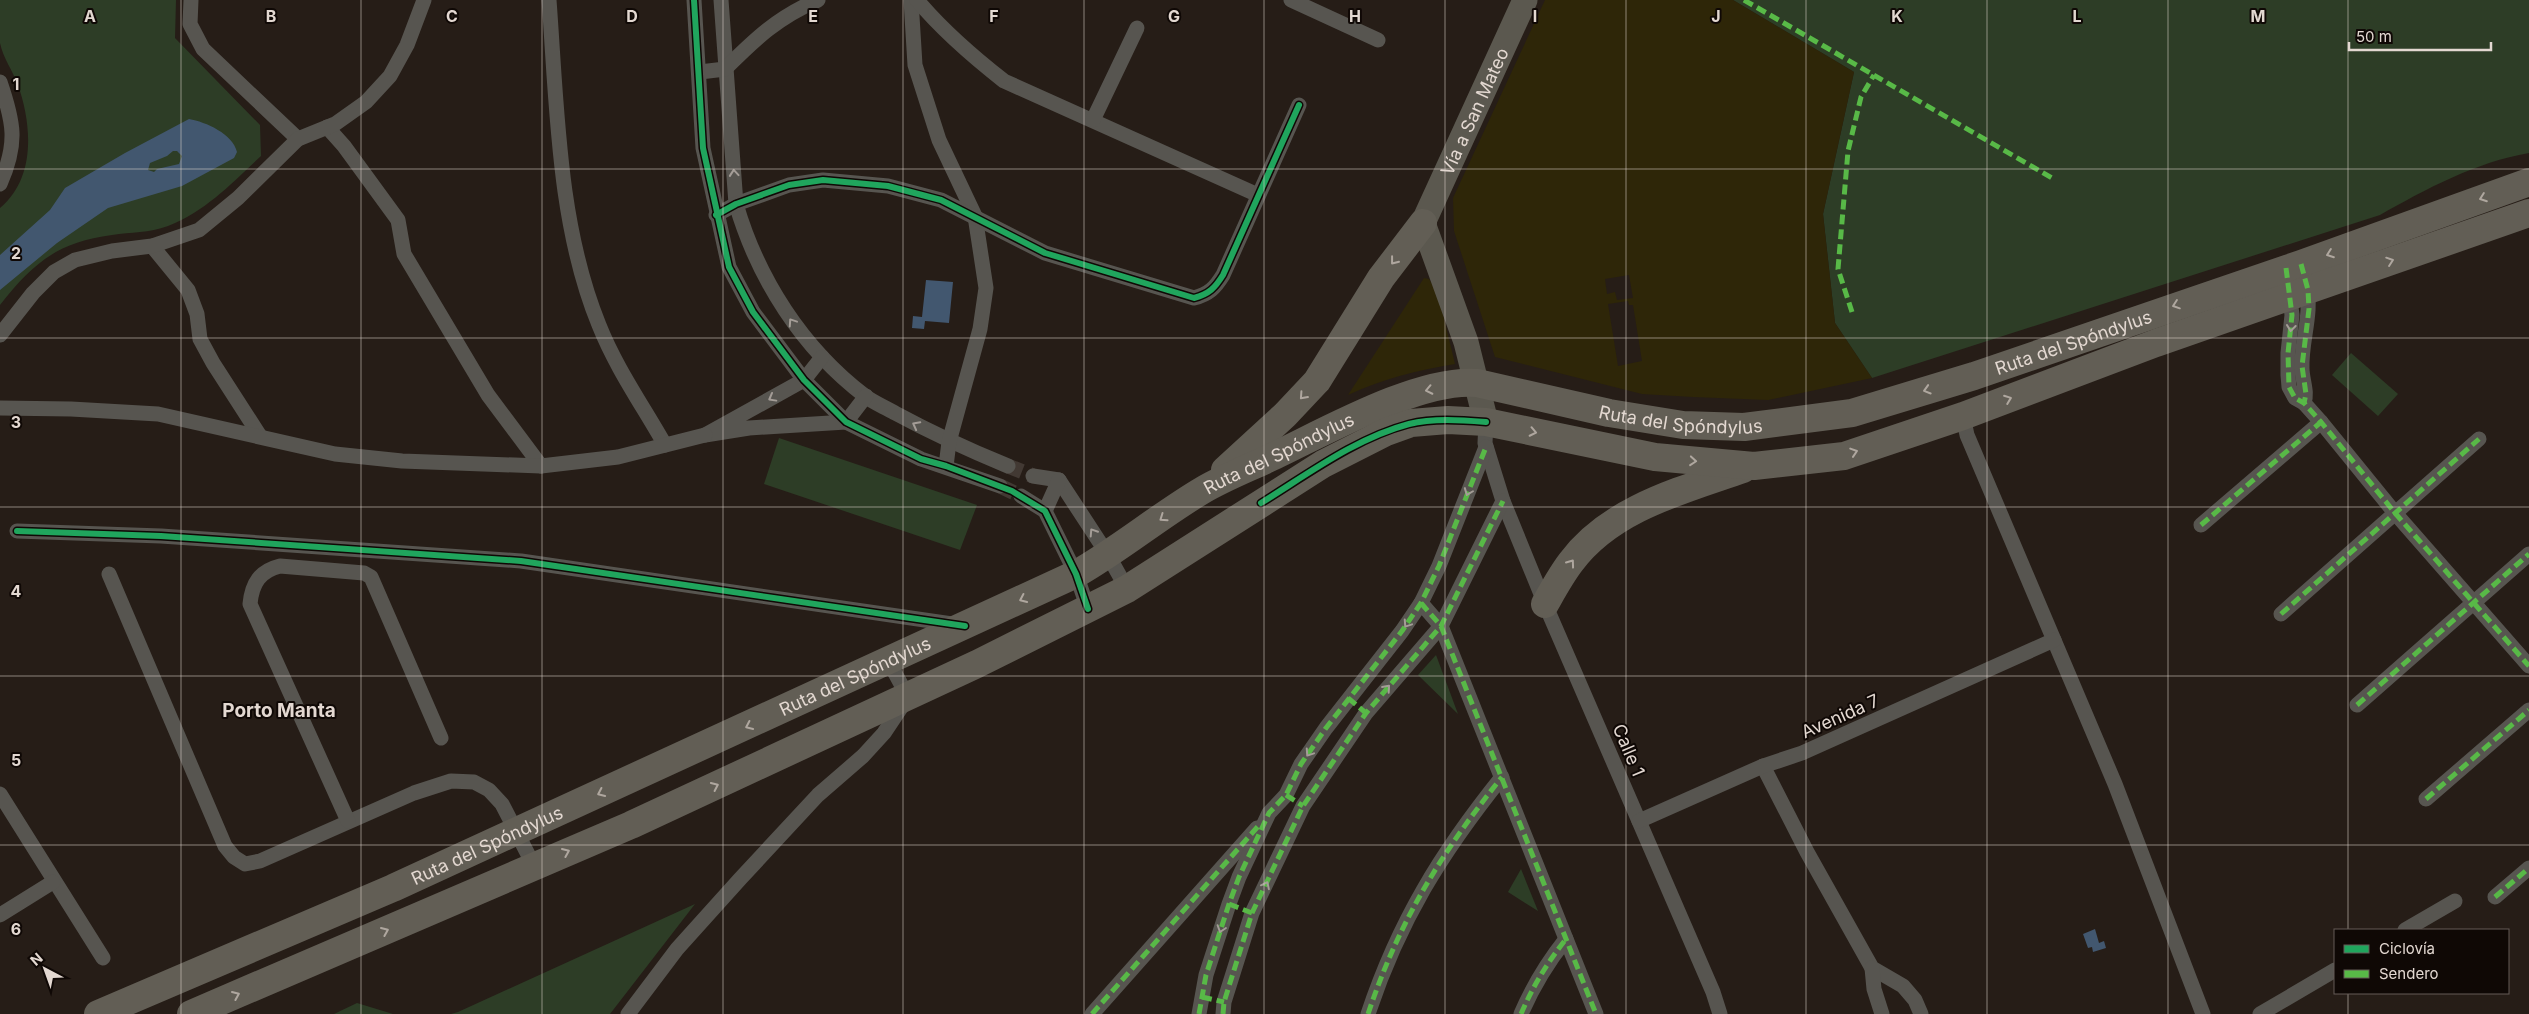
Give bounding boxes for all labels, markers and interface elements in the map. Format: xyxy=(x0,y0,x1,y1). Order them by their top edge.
text: A xyxy=(84,6,96,26)
text: B xyxy=(266,6,276,26)
text: C xyxy=(446,6,458,26)
text: D xyxy=(626,6,638,26)
text: E xyxy=(808,6,818,26)
text: F xyxy=(989,6,999,26)
text: G xyxy=(1168,6,1180,26)
text: H xyxy=(1349,6,1361,26)
text: I xyxy=(1533,6,1537,26)
text: J xyxy=(1711,6,1721,26)
text: K xyxy=(1891,6,1903,26)
text: L xyxy=(2072,6,2082,26)
text: M xyxy=(2251,6,2265,26)
scale bar xyxy=(2349,20,2492,52)
text: 50 m xyxy=(2356,27,2392,46)
street label: Vía a San Mateo xyxy=(1436,44,1512,178)
text: 1 xyxy=(13,74,19,94)
one-way arrow xyxy=(728,168,739,176)
one-way arrow xyxy=(2479,192,2488,202)
text: 2 xyxy=(11,243,21,263)
one-way arrow xyxy=(2326,248,2335,258)
one-way arrow xyxy=(1391,255,1399,264)
one-way arrow xyxy=(2385,257,2394,267)
one-way arrow xyxy=(2173,300,2181,310)
street label: Ruta del Spóndylus xyxy=(1992,305,2154,379)
one-way arrow xyxy=(789,318,799,327)
one-way arrow xyxy=(2286,325,2297,333)
one-way arrow xyxy=(1425,384,1434,394)
one-way arrow xyxy=(1923,385,1931,395)
one-way arrow xyxy=(1300,390,1309,399)
one-way arrow xyxy=(768,391,777,401)
one-way arrow xyxy=(2003,395,2012,405)
street label: Ruta del Spóndylus xyxy=(1597,401,1764,438)
street label: Ruta del Spóndylus xyxy=(1200,408,1357,498)
text: 3 xyxy=(11,412,21,432)
one-way arrow xyxy=(912,421,921,431)
one-way arrow xyxy=(1529,426,1538,436)
one-way arrow xyxy=(1850,448,1858,458)
one-way arrow xyxy=(1689,455,1697,466)
one-way arrow xyxy=(1464,488,1474,496)
one-way arrow xyxy=(1159,512,1169,521)
one-way arrow xyxy=(1090,528,1099,538)
one-way arrow xyxy=(1565,559,1574,569)
text: 4 xyxy=(11,581,22,601)
one-way arrow xyxy=(1019,593,1028,603)
one-way arrow xyxy=(1404,618,1413,628)
street label: Ruta del Spóndylus xyxy=(776,632,934,720)
one-way arrow xyxy=(1381,685,1390,694)
street label: Avenida 7 xyxy=(1798,690,1882,742)
district label: Porto Manta xyxy=(222,699,336,722)
one-way arrow xyxy=(745,720,754,730)
street label: Calle 1 xyxy=(1609,721,1649,779)
one-way arrow xyxy=(1306,748,1315,757)
text: 5 xyxy=(11,750,21,770)
one-way arrow xyxy=(710,782,719,792)
one-way arrow xyxy=(597,787,606,798)
street label: Ruta del Spóndylus xyxy=(408,801,566,889)
one-way arrow xyxy=(561,848,570,859)
one-way arrow xyxy=(1259,881,1270,890)
text: 6 xyxy=(11,919,21,939)
one-way arrow xyxy=(1217,924,1227,932)
one-way arrow xyxy=(380,927,389,938)
legend xyxy=(2334,929,2509,994)
text: Ciclovía xyxy=(2379,939,2435,958)
north arrow xyxy=(20,944,70,994)
text: N xyxy=(27,949,46,969)
text: Sendero xyxy=(2379,964,2439,983)
one-way arrow xyxy=(231,990,240,1001)

